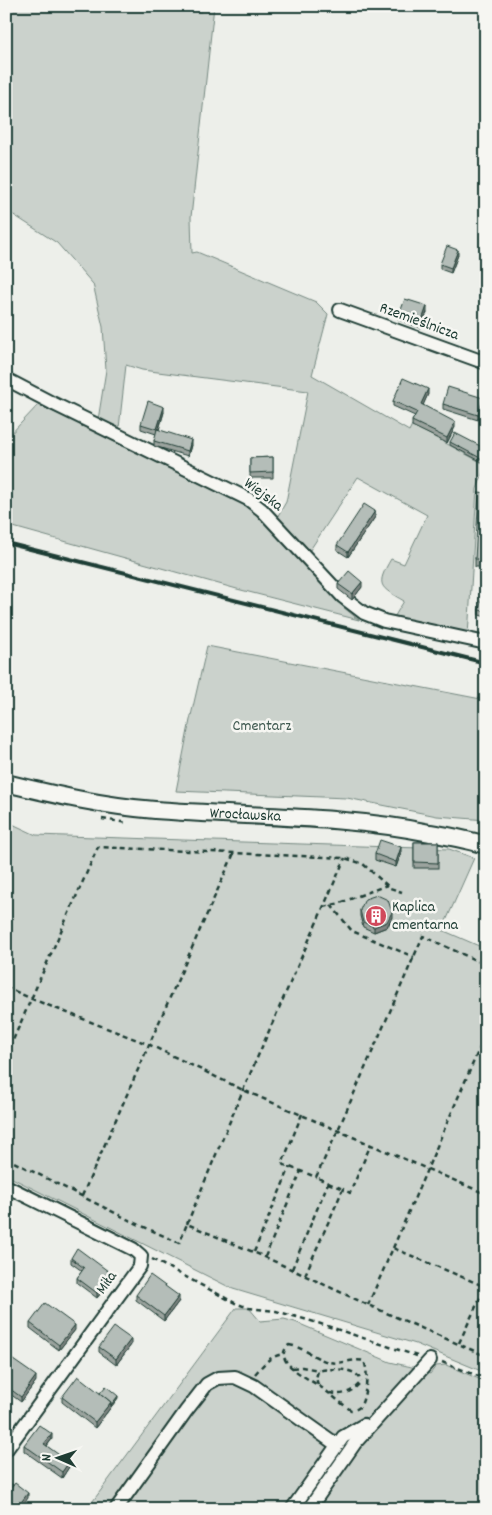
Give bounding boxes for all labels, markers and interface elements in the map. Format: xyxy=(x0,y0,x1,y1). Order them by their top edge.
street label: Rzemieślnicza xyxy=(376,297,462,347)
street label: Wiejska xyxy=(238,473,288,518)
park label: Cmentarz xyxy=(233,715,291,738)
street label: Wrocławska xyxy=(209,802,282,828)
place label: Kaplica cmentarna xyxy=(392,896,459,937)
building icon: Kaplica cmentarna xyxy=(364,904,388,928)
street label: Miła xyxy=(91,1266,124,1299)
north arrow xyxy=(32,1432,82,1482)
text: N xyxy=(37,1454,57,1461)

